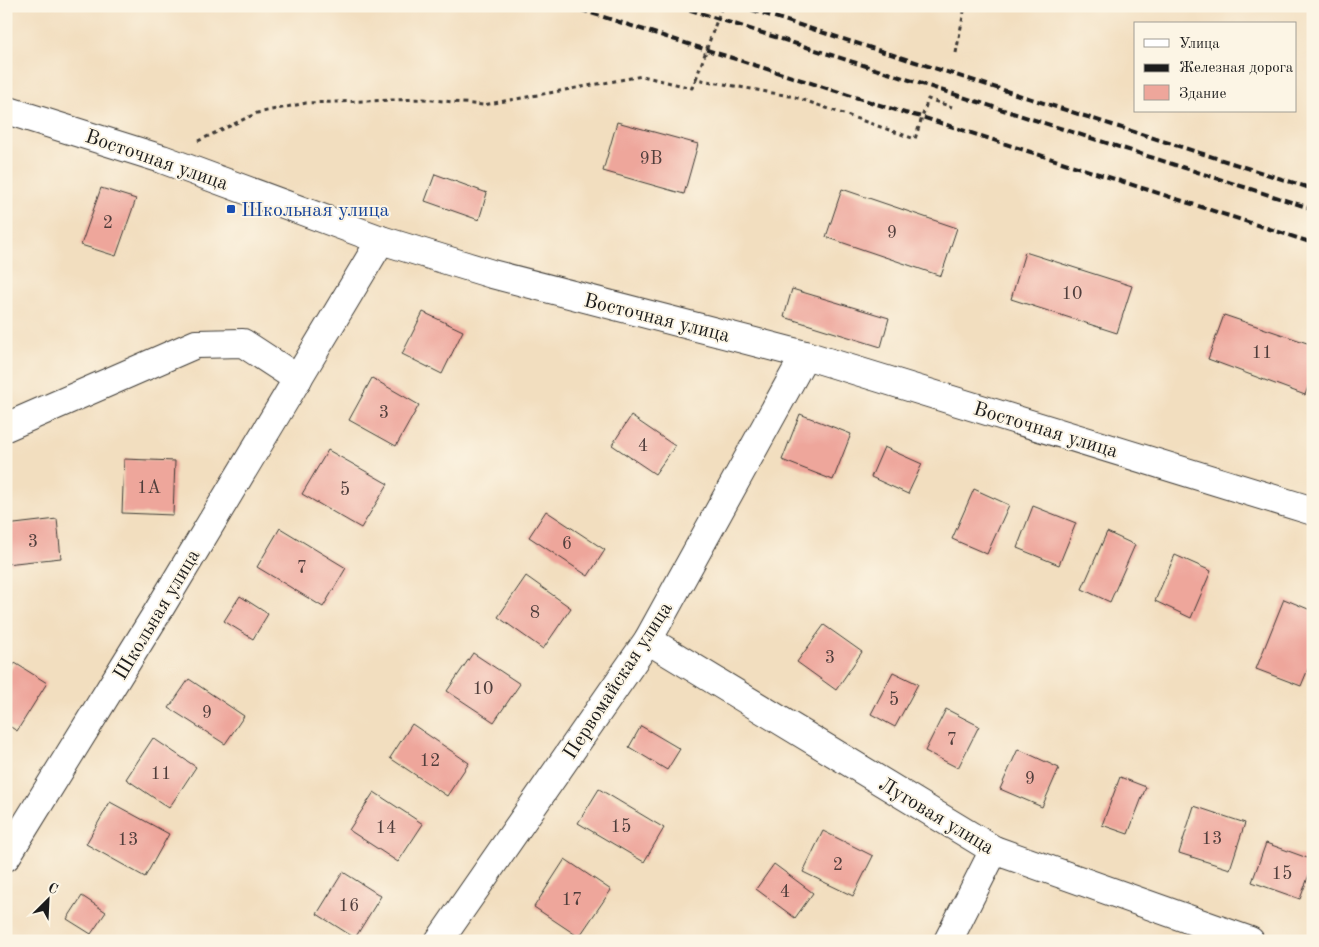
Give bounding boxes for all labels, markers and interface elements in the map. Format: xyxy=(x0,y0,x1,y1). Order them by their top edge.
legend xyxy=(1134,22,1296,112)
text: Улица xyxy=(1179,37,1220,52)
text: Железная дорога xyxy=(1179,61,1294,76)
text: Здание xyxy=(1179,87,1226,102)
street label: Восточная улица xyxy=(82,127,231,195)
house number: 9В xyxy=(640,150,662,168)
place label: Школьная улица xyxy=(241,201,389,221)
marker: Школьная улица xyxy=(225,203,237,215)
house number: 2 xyxy=(103,214,113,232)
house number: 9 xyxy=(887,224,897,242)
house number: 10 xyxy=(1062,285,1082,303)
street label: Восточная улица xyxy=(581,291,732,347)
house number: 11 xyxy=(1252,344,1272,362)
street label: Восточная улица xyxy=(971,399,1120,462)
house number: 3 xyxy=(379,404,389,422)
house number: 4 xyxy=(638,437,648,455)
house number: 1А xyxy=(137,479,161,497)
house number: 5 xyxy=(340,481,350,499)
house number: 3 xyxy=(28,533,38,551)
house number: 6 xyxy=(562,535,572,553)
street label: Школьная улица xyxy=(111,546,205,684)
house number: 7 xyxy=(297,559,307,577)
street label: Первомайская улица xyxy=(561,599,677,763)
house number: 8 xyxy=(530,604,540,622)
house number: 3 xyxy=(825,649,835,667)
house number: 10 xyxy=(473,680,493,698)
house number: 5 xyxy=(889,691,899,709)
house number: 9 xyxy=(202,704,212,722)
house number: 7 xyxy=(947,731,957,749)
house number: 12 xyxy=(420,752,440,770)
house number: 11 xyxy=(151,765,171,783)
house number: 9 xyxy=(1025,770,1035,788)
street label: Луговая улица xyxy=(875,775,997,859)
house number: 15 xyxy=(611,818,631,836)
house number: 14 xyxy=(376,819,396,837)
house number: 13 xyxy=(1202,830,1222,848)
house number: 13 xyxy=(118,831,138,849)
house number: 2 xyxy=(833,856,843,874)
house number: 15 xyxy=(1272,865,1292,883)
north arrow xyxy=(22,874,72,924)
text: С xyxy=(46,881,60,897)
house number: 4 xyxy=(780,883,790,901)
house number: 17 xyxy=(562,891,582,909)
house number: 16 xyxy=(339,897,359,915)

